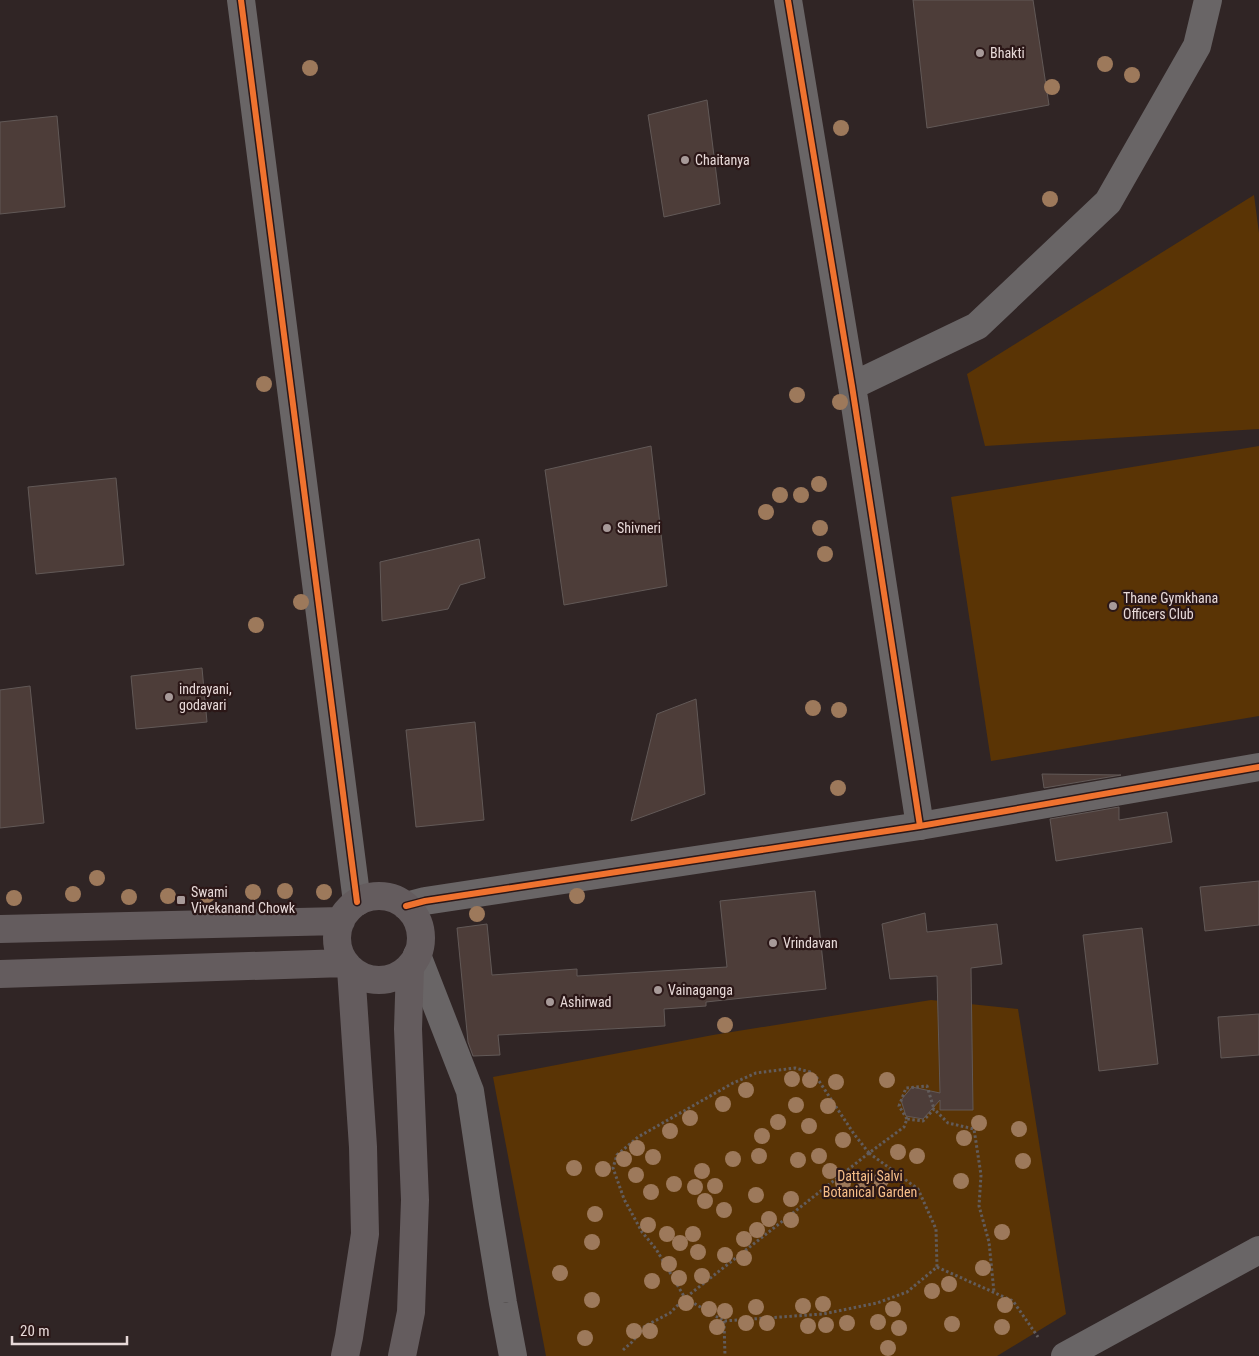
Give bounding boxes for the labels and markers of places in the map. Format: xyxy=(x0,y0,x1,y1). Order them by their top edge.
place label: Bhakti xyxy=(990,45,1025,61)
marker: Bhakti xyxy=(974,47,986,59)
place label: Chaitanya xyxy=(695,152,750,168)
marker: Chaitanya xyxy=(679,154,691,166)
place label: Shivneri xyxy=(617,520,661,536)
marker: Shivneri xyxy=(601,522,613,534)
place label: Thane Gymkhana Officers Club xyxy=(1123,590,1218,622)
marker: Thane Gymkhana Officers Club xyxy=(1107,600,1119,612)
place label: indrayani, godavari xyxy=(179,681,232,713)
marker: indrayani, godavari xyxy=(163,691,175,703)
place label: Swami Vivekanand Chowk xyxy=(191,884,296,916)
marker: Swami Vivekanand Chowk xyxy=(175,894,187,906)
place label: Vrindavan xyxy=(783,935,838,951)
marker: Vrindavan xyxy=(767,937,779,949)
place label: Vainaganga xyxy=(668,982,733,998)
marker: Vainaganga xyxy=(652,984,664,996)
place label: Ashirwad xyxy=(560,994,612,1010)
marker: Ashirwad xyxy=(544,996,556,1008)

